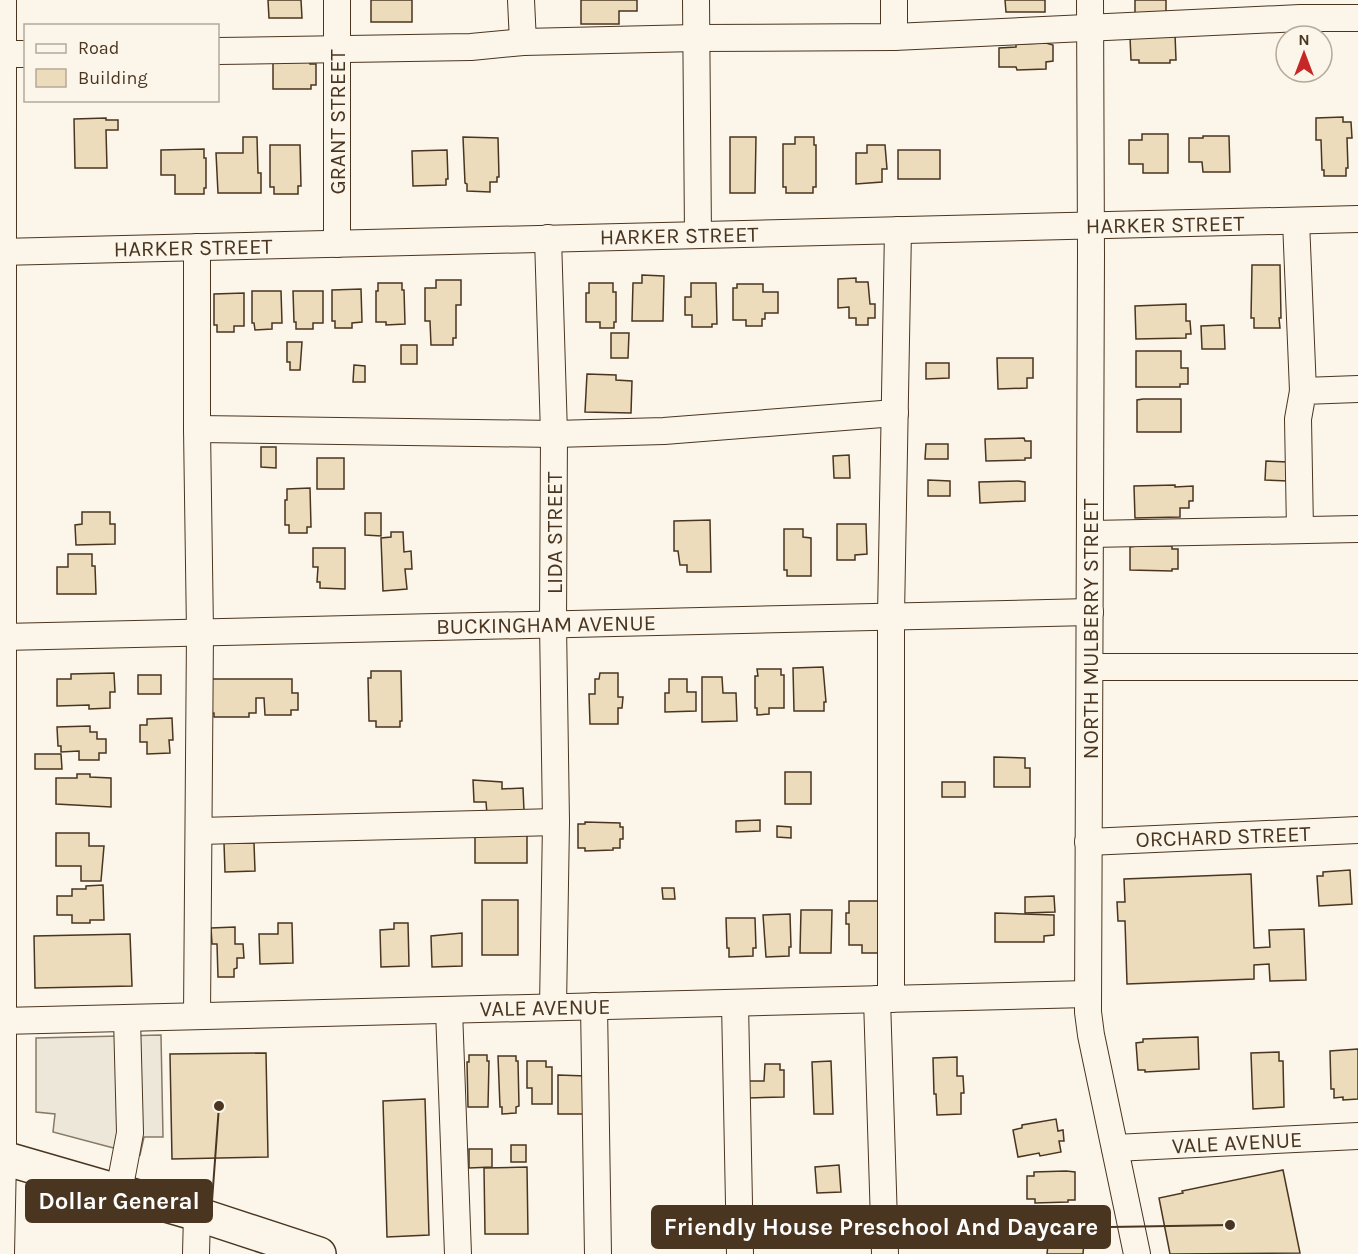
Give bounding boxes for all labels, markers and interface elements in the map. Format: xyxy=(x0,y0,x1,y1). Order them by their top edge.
legend xyxy=(24,24,219,102)
north arrow xyxy=(1274,24,1334,84)
text: N xyxy=(1298,30,1310,49)
text: Road xyxy=(78,37,119,59)
street label: GRANT STREET xyxy=(325,49,351,195)
text: Building xyxy=(78,67,148,89)
street label: HARKER STREET xyxy=(1085,211,1245,239)
street label: HARKER STREET xyxy=(599,222,759,250)
street label: HARKER STREET xyxy=(113,234,273,262)
street label: LIDA STREET xyxy=(542,472,568,594)
street label: NORTH MULBERRY STREET xyxy=(1078,499,1104,759)
street label: BUCKINGHAM AVENUE xyxy=(436,610,656,640)
street label: ORCHARD STREET xyxy=(1135,821,1311,853)
street label: VALE AVENUE xyxy=(479,994,611,1022)
street label: VALE AVENUE xyxy=(1171,1127,1303,1159)
callout: Dollar General xyxy=(26,1180,212,1222)
text: Dollar General xyxy=(38,1187,200,1215)
callout: Friendly House Preschool And Daycare xyxy=(652,1206,1110,1248)
text: Friendly House Preschool And Daycare xyxy=(664,1213,1098,1241)

